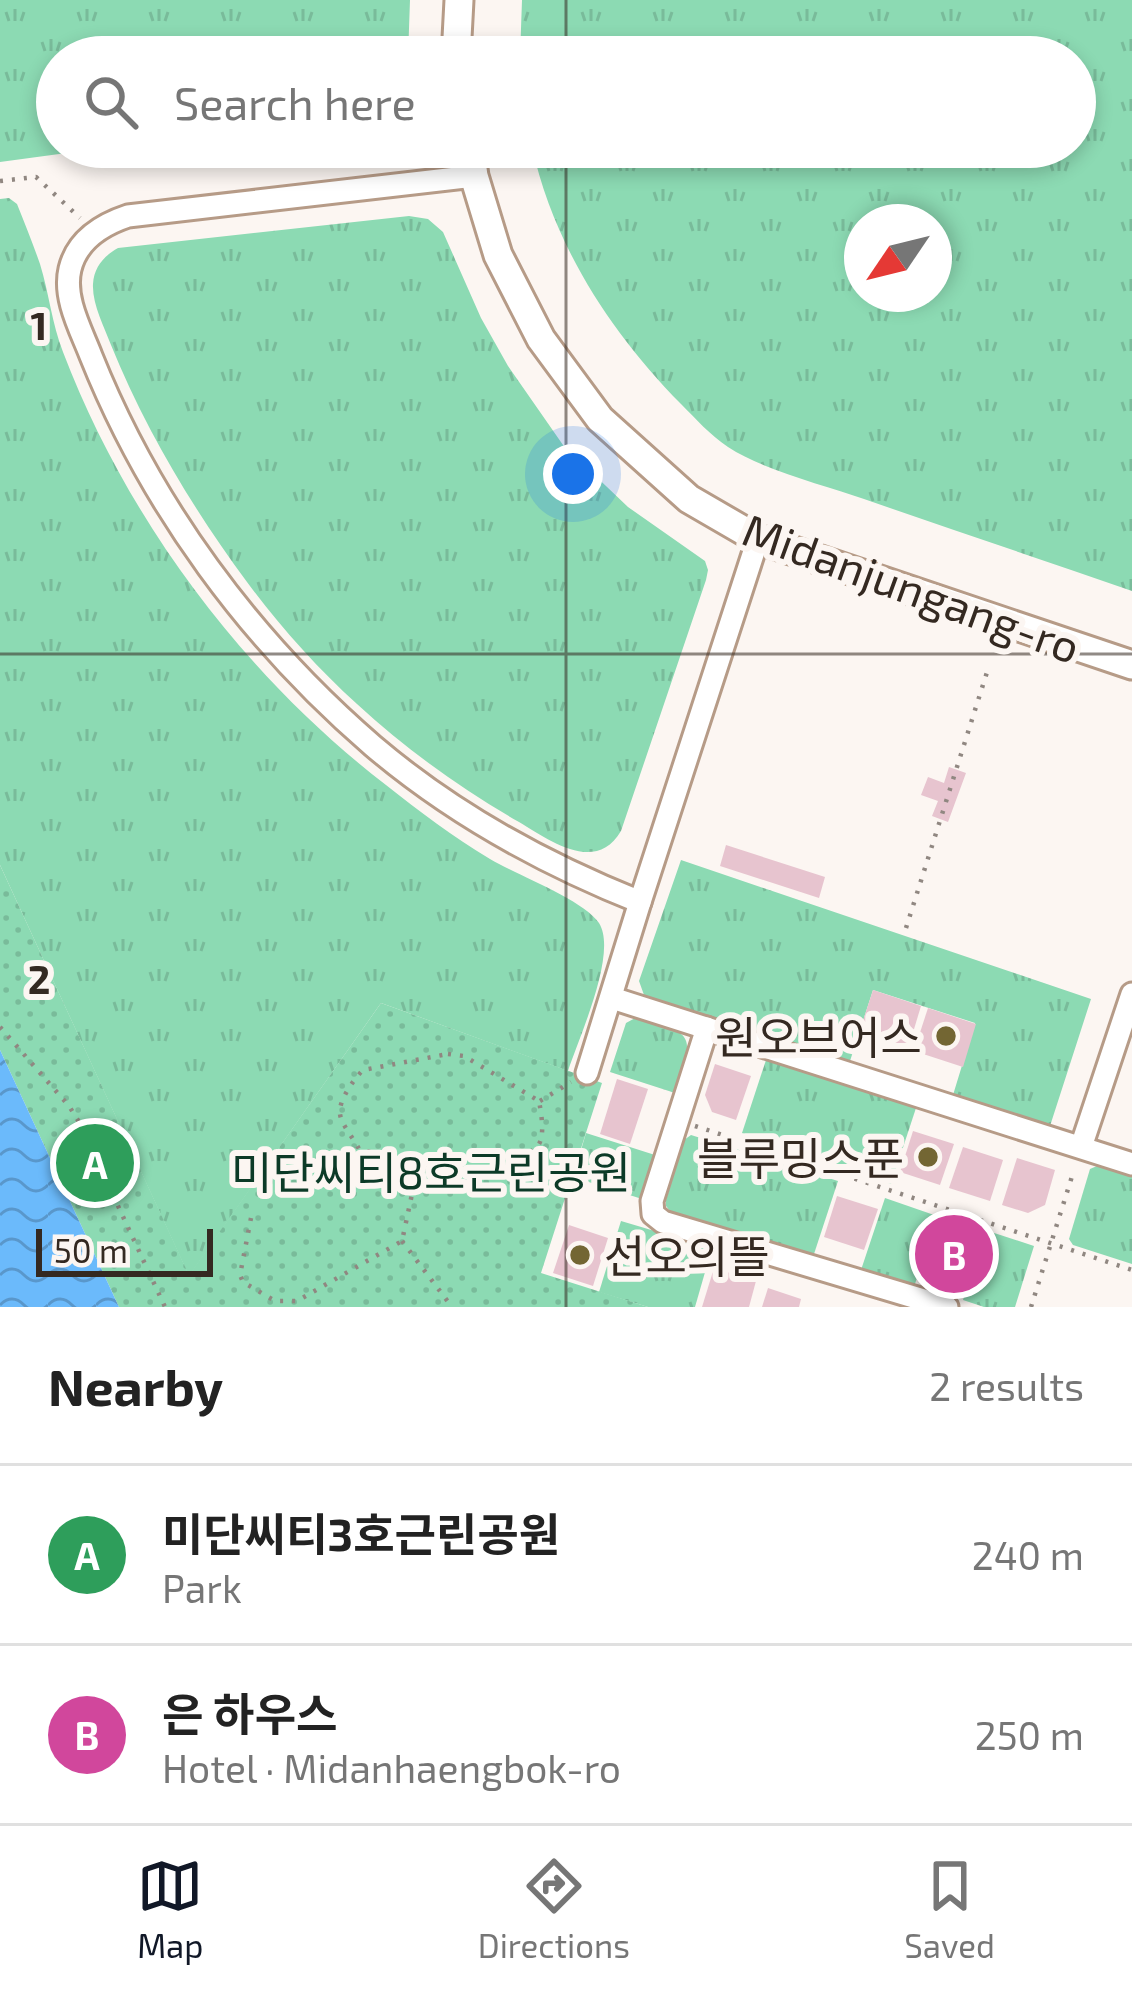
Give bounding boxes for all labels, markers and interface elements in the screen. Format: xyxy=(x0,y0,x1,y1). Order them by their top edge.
search box xyxy=(36,36,1096,168)
icon: search xyxy=(78,69,144,135)
text: Search here xyxy=(174,75,416,129)
north arrow xyxy=(844,204,952,312)
text: 1 xyxy=(31,301,47,348)
your location xyxy=(543,444,603,504)
street label: Midanjungang-ro xyxy=(736,501,1088,674)
text: 2 xyxy=(28,955,50,1002)
place label: 원오브어스 xyxy=(715,1009,922,1063)
marker: 원오브어스 xyxy=(933,1023,959,1049)
pin: A xyxy=(56,1118,134,1208)
place label: 블루밍스푼 xyxy=(697,1130,904,1184)
park label: 미단씨티8호근린공원 xyxy=(231,1144,631,1198)
marker: 블루밍스푼 xyxy=(915,1144,941,1170)
pin: B xyxy=(915,1209,993,1299)
scale bar xyxy=(36,1223,213,1276)
place label: 선오의뜰 xyxy=(604,1228,770,1282)
text: 50 m xyxy=(54,1230,128,1270)
marker: 선오의뜰 xyxy=(567,1242,593,1268)
text: Nearby xyxy=(48,1355,223,1416)
text: 2 results xyxy=(929,1362,1084,1409)
text: 미단씨티3호근린공원 xyxy=(162,1506,560,1560)
text: A xyxy=(74,1531,100,1578)
text: 240 m xyxy=(972,1531,1084,1578)
text: Park xyxy=(162,1564,242,1611)
text: 은 하우스 xyxy=(162,1686,337,1740)
text: B xyxy=(75,1711,99,1758)
text: 250 m xyxy=(975,1711,1084,1758)
text: Hotel · Midanhaengbok-ro xyxy=(162,1744,621,1791)
tab: Map xyxy=(137,1853,203,1965)
tab: Directions xyxy=(478,1853,630,1965)
tab: Saved xyxy=(904,1853,995,1965)

